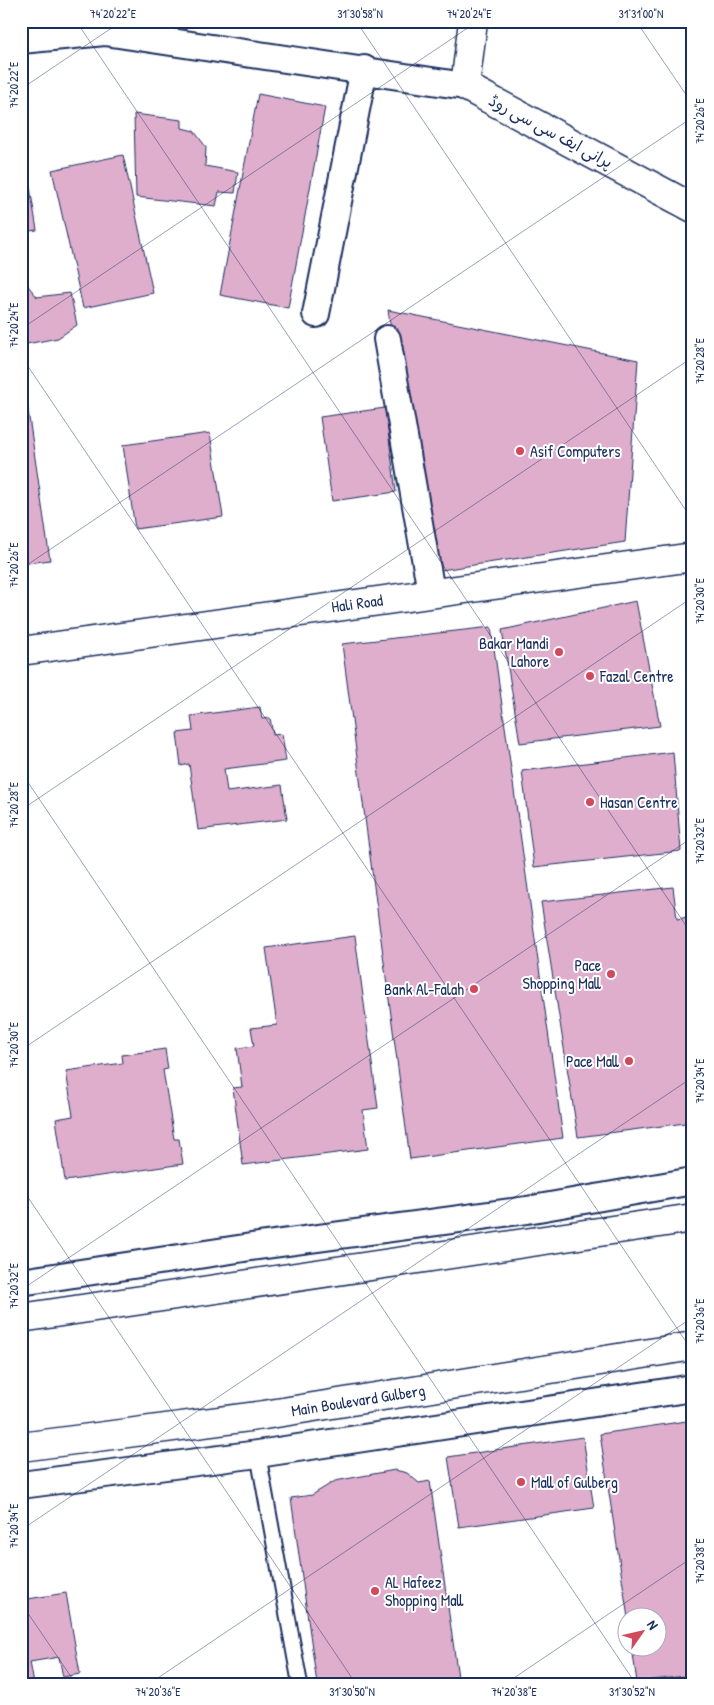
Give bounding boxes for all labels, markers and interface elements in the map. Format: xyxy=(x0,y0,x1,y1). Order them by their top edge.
text: 74°20'22"E xyxy=(90,5,137,22)
text: 31°30'58"N xyxy=(337,5,383,22)
text: 74°20'24"E xyxy=(446,5,492,22)
text: 31°31'00"N xyxy=(619,5,664,22)
text: 74°20'22"E xyxy=(5,61,22,108)
street label: پرانی ایف سی سی روڈ xyxy=(485,89,617,173)
text: 74°20'26"E xyxy=(691,98,708,144)
text: 74°20'24"E xyxy=(5,302,22,348)
text: 74°20'28"E xyxy=(691,337,708,384)
place label: Asif Computers xyxy=(530,440,621,462)
marker: Asif Computers xyxy=(514,445,526,457)
text: 74°20'26"E xyxy=(5,542,22,588)
text: 74°20'30"E xyxy=(691,577,708,624)
street label: Hali Road xyxy=(330,589,384,617)
place label: Bakar Mandi Lahore xyxy=(479,632,550,672)
marker: Bakar Mandi Lahore xyxy=(553,646,565,658)
place label: Fazal Centre xyxy=(599,665,674,687)
marker: Fazal Centre xyxy=(584,670,596,682)
text: 74°20'28"E xyxy=(5,781,22,828)
place label: Hasan Centre xyxy=(600,791,678,813)
marker: Hasan Centre xyxy=(584,796,596,808)
text: 74°20'32"E xyxy=(691,817,708,864)
place label: Pace Shopping Mall xyxy=(522,954,602,994)
marker: Pace Shopping Mall xyxy=(605,968,617,980)
place label: Bank Al-Falah xyxy=(384,978,464,1000)
marker: Bank Al-Falah xyxy=(468,983,480,995)
text: 74°20'30"E xyxy=(5,1021,22,1068)
place label: Pace Mall xyxy=(566,1050,619,1072)
marker: Pace Mall xyxy=(623,1055,635,1067)
text: 74°20'34"E xyxy=(691,1058,708,1104)
text: 74°20'32"E xyxy=(5,1262,22,1309)
text: 74°20'36"E xyxy=(691,1298,708,1344)
street label: Main Boulevard Gulberg xyxy=(290,1379,426,1421)
place label: Mall of Gulberg xyxy=(531,1471,618,1493)
marker: Mall of Gulberg xyxy=(515,1476,527,1488)
text: 74°20'34"E xyxy=(5,1503,22,1549)
text: 74°20'38"E xyxy=(691,1537,708,1584)
place label: AL Hafeez Shopping Mall xyxy=(385,1571,464,1611)
marker: AL Hafeez Shopping Mall xyxy=(369,1585,381,1597)
north arrow xyxy=(616,1608,666,1658)
text: N xyxy=(643,1616,663,1633)
text: 74°20'36"E xyxy=(135,1683,181,1700)
text: 31°30'50"N xyxy=(329,1683,375,1700)
text: 74°20'38"E xyxy=(491,1683,538,1700)
text: 31°30'52"N xyxy=(609,1683,655,1700)

